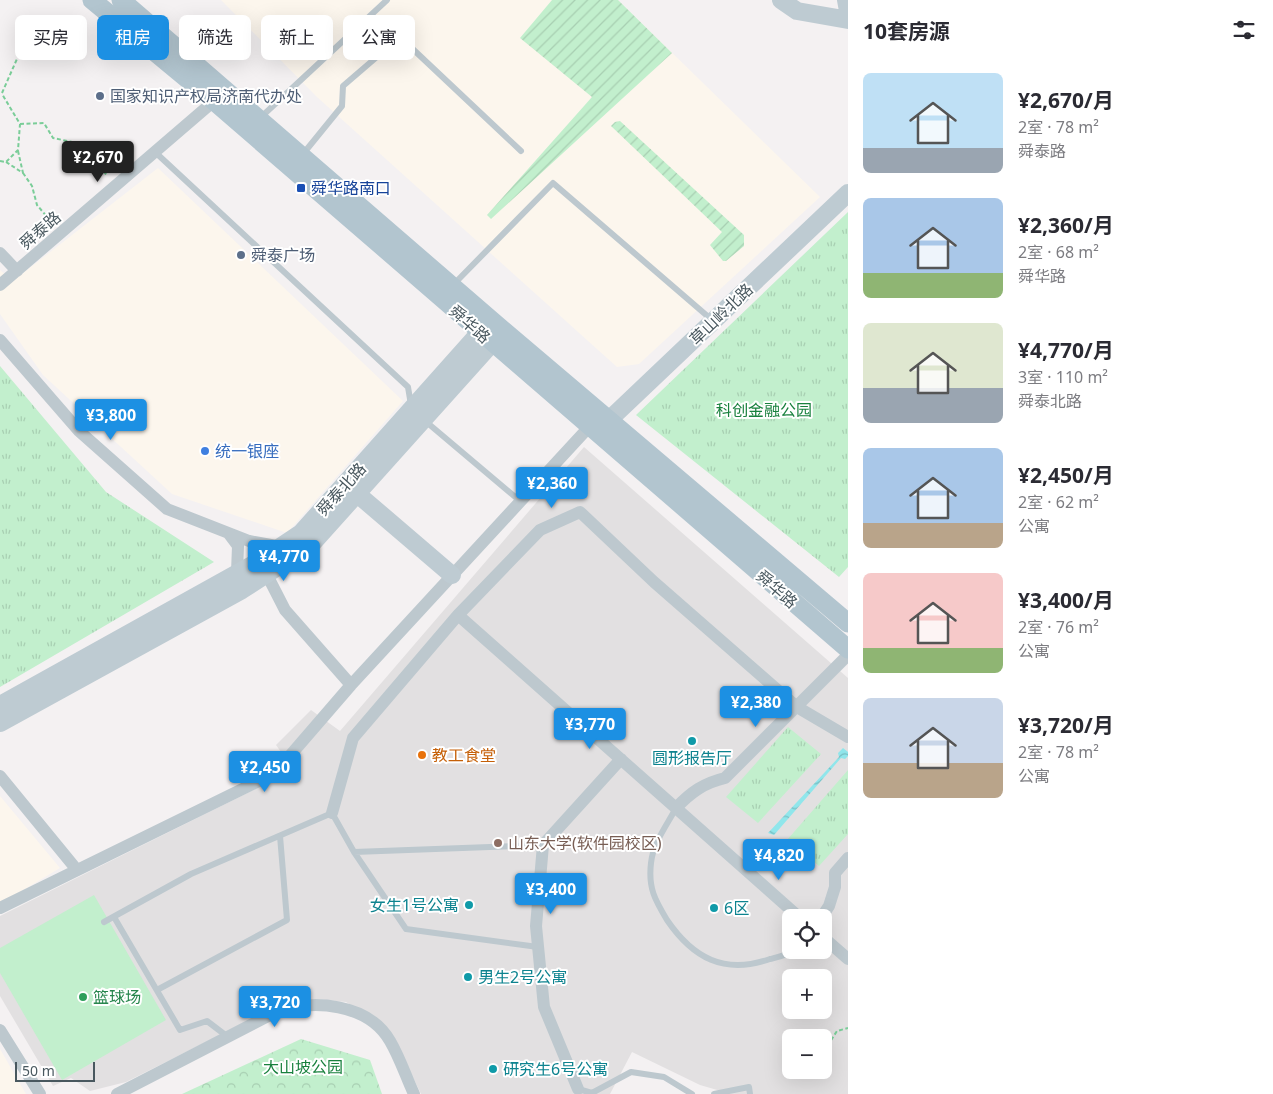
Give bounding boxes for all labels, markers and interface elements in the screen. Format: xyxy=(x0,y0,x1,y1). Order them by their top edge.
chip: 买房 xyxy=(15,15,87,60)
chip: 租房 xyxy=(97,15,169,60)
chip: 筛选 xyxy=(179,15,251,60)
chip: 新上 xyxy=(261,15,333,60)
chip: 公寓 xyxy=(343,15,415,60)
icon: filters xyxy=(1230,16,1258,44)
text: 10套房源 xyxy=(863,17,950,45)
place label: 国家知识产权局济南代办处 xyxy=(110,85,302,107)
text: ¥2,670/月 xyxy=(1018,86,1114,114)
marker: 国家知识产权局济南代办处 xyxy=(94,90,106,102)
icon: home xyxy=(903,93,963,153)
text: 2室 · 78 m² xyxy=(1018,116,1099,138)
pin: ¥2,670 xyxy=(57,140,139,183)
text: 舜泰路 xyxy=(1018,140,1066,162)
text: ¥2,670 xyxy=(73,146,123,168)
place label: 舜华路南口 xyxy=(311,177,391,199)
marker: 舜华路南口 xyxy=(295,182,307,194)
street label: 舜泰路 xyxy=(15,206,65,254)
text: ¥2,360/月 xyxy=(1018,211,1114,239)
icon: home xyxy=(903,218,963,278)
text: 2室 · 68 m² xyxy=(1018,241,1099,263)
place label: 舜泰广场 xyxy=(251,244,315,266)
marker: 舜泰广场 xyxy=(235,249,247,261)
text: 舜华路 xyxy=(1018,265,1066,287)
street label: 草山岭北路 xyxy=(685,278,757,350)
street label: 舜华路 xyxy=(445,300,495,348)
text: ¥4,770/月 xyxy=(1018,336,1114,364)
icon: home xyxy=(903,343,963,403)
text: 3室 · 110 m² xyxy=(1018,366,1108,388)
text: 舜泰北路 xyxy=(1018,390,1082,412)
pin: ¥3,800 xyxy=(70,398,152,441)
park label: 科创金融公园 xyxy=(716,399,812,421)
text: ¥3,800 xyxy=(86,404,136,426)
place label: 统一银座 xyxy=(215,440,279,462)
marker: 统一银座 xyxy=(199,445,211,457)
street label: 舜泰北路 xyxy=(311,458,371,520)
text: ¥2,450/月 xyxy=(1018,461,1114,489)
pin: ¥2,360 xyxy=(511,466,593,509)
icon: home xyxy=(903,468,963,528)
text: ¥2,360 xyxy=(527,472,577,494)
text: 2室 · 62 m² xyxy=(1018,491,1099,513)
text: 公寓 xyxy=(1018,515,1050,537)
pin: ¥4,770 xyxy=(243,540,325,582)
text: ¥4,770 xyxy=(259,545,309,567)
street label: 舜华路 xyxy=(752,565,802,613)
text: ¥3,400/月 xyxy=(1018,586,1114,614)
icon: home xyxy=(903,593,963,653)
text: 2室 · 76 m² xyxy=(1018,616,1099,638)
text: 公寓 xyxy=(1018,640,1050,662)
pin: ¥2,380 xyxy=(715,686,797,728)
text: ¥2,380 xyxy=(731,691,781,713)
pin: ¥3,770 xyxy=(549,708,631,750)
text: ¥3,720/月 xyxy=(1018,711,1114,739)
text: ¥3,770 xyxy=(565,713,615,735)
icon: home xyxy=(903,718,963,778)
marker: 圆形报告厅 xyxy=(686,735,698,747)
text: 2室 · 78 m² xyxy=(1018,741,1099,763)
place label: 教工食堂 xyxy=(432,744,496,766)
place label: 圆形报告厅 xyxy=(652,747,732,769)
marker: 教工食堂 xyxy=(416,749,428,761)
pin: ¥2,450 xyxy=(224,750,306,793)
text: ¥2,450 xyxy=(240,756,290,778)
text: 公寓 xyxy=(1018,765,1050,787)
place label: 山东大学(软件园校区) xyxy=(508,832,662,854)
marker: 山东大学(软件园校区) xyxy=(492,837,504,849)
pin: ¥4,820 xyxy=(738,838,820,881)
text: ¥4,820 xyxy=(754,844,804,866)
pin: ¥3,400 xyxy=(510,872,592,915)
text: ¥3,400 xyxy=(526,878,576,900)
place label: 女生1号公寓 xyxy=(370,894,459,916)
place label: 6区 xyxy=(724,897,749,919)
marker: 女生1号公寓 xyxy=(463,899,475,911)
marker: 6区 xyxy=(708,902,720,914)
map controls xyxy=(782,909,832,1079)
button: locate xyxy=(782,909,832,959)
place label: 男生2号公寓 xyxy=(478,966,567,988)
button: + xyxy=(782,969,832,1019)
marker: 男生2号公寓 xyxy=(462,971,474,983)
place label: 篮球场 xyxy=(93,986,141,1008)
pin: ¥3,720 xyxy=(234,986,316,1028)
marker: 篮球场 xyxy=(77,991,89,1003)
text: ¥3,720 xyxy=(250,991,300,1013)
button: − xyxy=(782,1029,832,1079)
park label: 大山坡公园 xyxy=(263,1056,343,1078)
place label: 研究生6号公寓 xyxy=(503,1058,608,1080)
scale bar xyxy=(15,1059,95,1082)
text: 50 m xyxy=(22,1061,55,1080)
marker: 研究生6号公寓 xyxy=(487,1063,499,1075)

